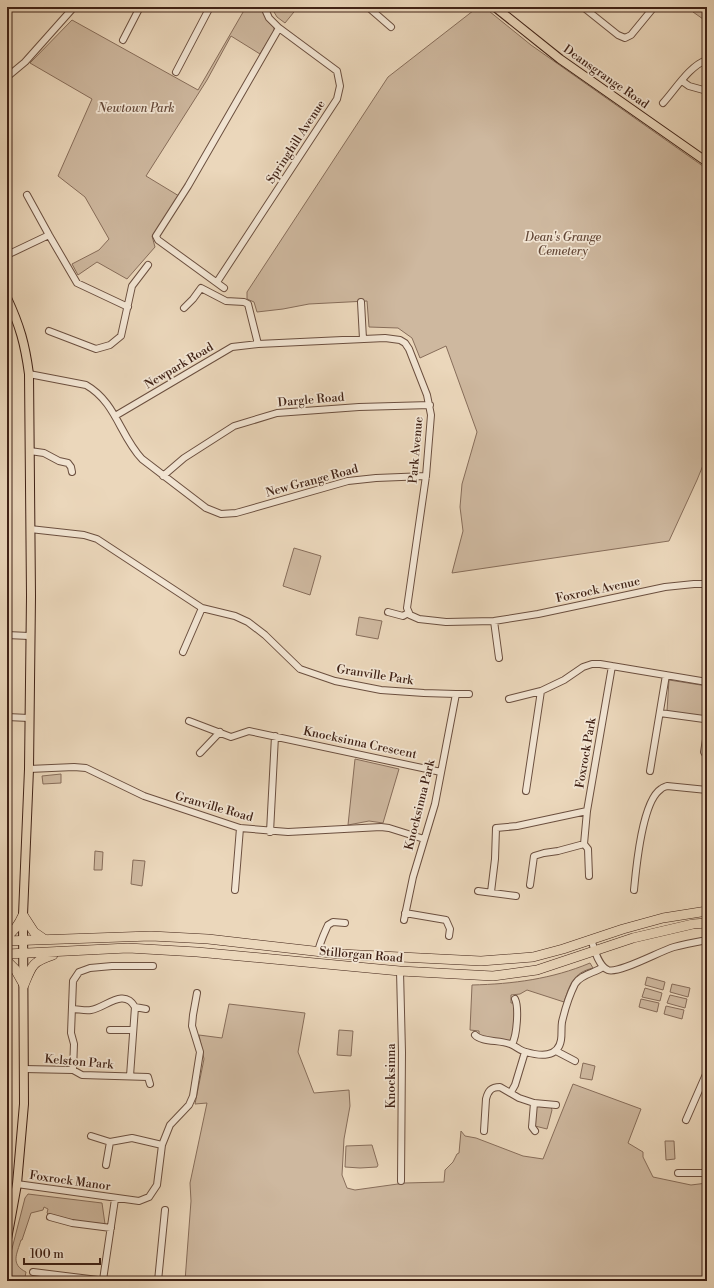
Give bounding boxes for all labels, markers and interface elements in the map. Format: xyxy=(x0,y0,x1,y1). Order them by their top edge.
street label: Deansgrange Road xyxy=(560,42,652,112)
street label: Springhill Avenue xyxy=(263,97,329,187)
park label: Newtown Park xyxy=(96,101,175,116)
park label: Dean's Grange Cemetery xyxy=(524,230,602,259)
street label: Newpark Road xyxy=(142,339,216,392)
street label: Dargle Road xyxy=(277,390,345,410)
street label: Park Avenue xyxy=(406,416,426,484)
street label: New Grange Road xyxy=(264,461,360,501)
street label: Foxrock Avenue xyxy=(555,574,641,606)
street label: Granville Park xyxy=(335,662,415,689)
street label: Foxrock Park xyxy=(572,716,600,789)
street label: Knocksinna Crescent xyxy=(302,724,419,763)
street label: Knocksinna Park xyxy=(402,758,439,852)
street label: Granville Road xyxy=(173,789,255,825)
street label: Stillorgan Road xyxy=(319,944,404,966)
street label: Knocksinna xyxy=(384,1043,399,1109)
street label: Kelston Park xyxy=(44,1052,115,1073)
street label: Foxrock Manor xyxy=(28,1168,112,1194)
scale bar xyxy=(24,1240,100,1266)
text: 100 m xyxy=(30,1247,64,1262)

